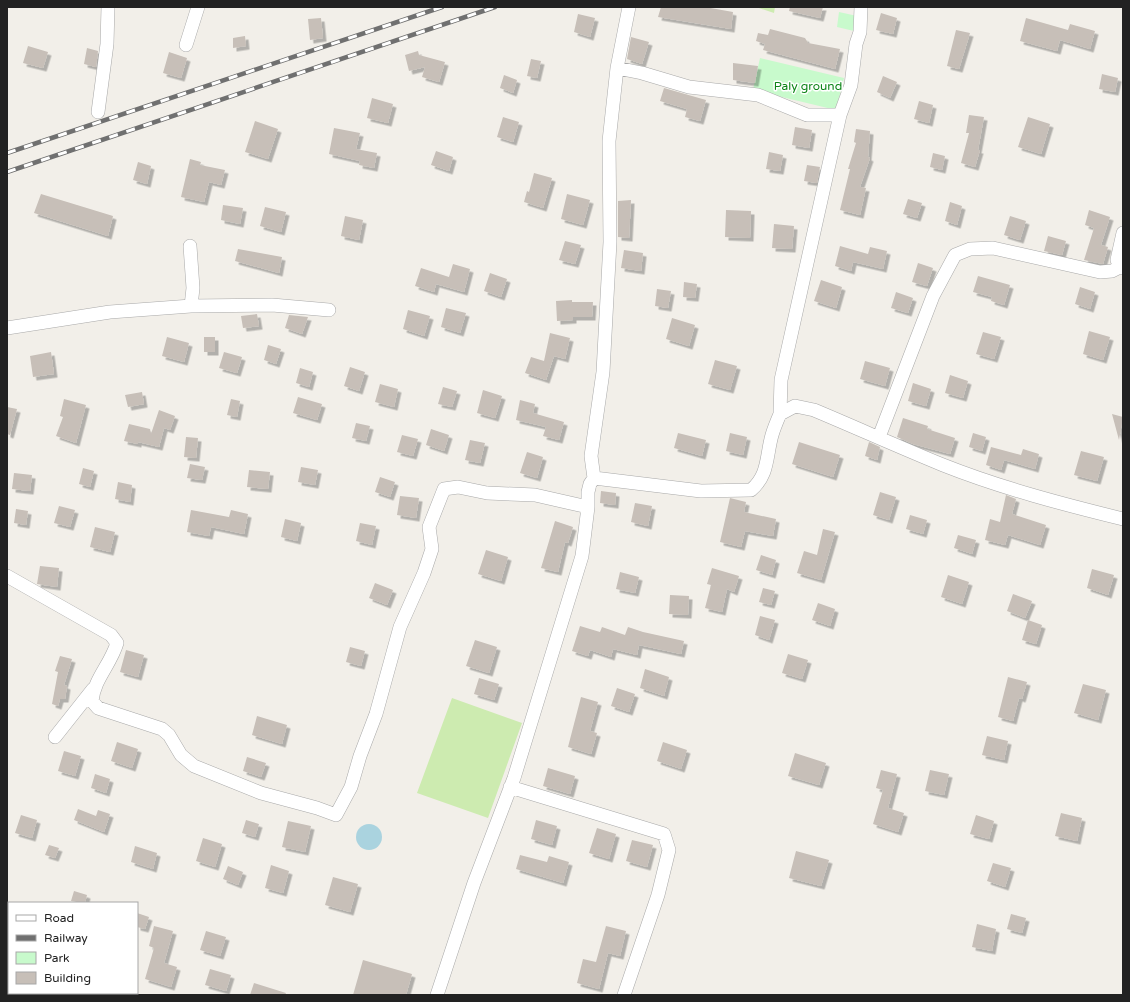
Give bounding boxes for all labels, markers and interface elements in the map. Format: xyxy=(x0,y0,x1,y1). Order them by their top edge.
park label: Paly ground xyxy=(774,79,842,93)
legend xyxy=(8,902,138,994)
text: Road xyxy=(44,911,74,925)
text: Railway xyxy=(44,931,88,945)
text: Park xyxy=(44,951,70,965)
text: Building xyxy=(44,971,91,985)

